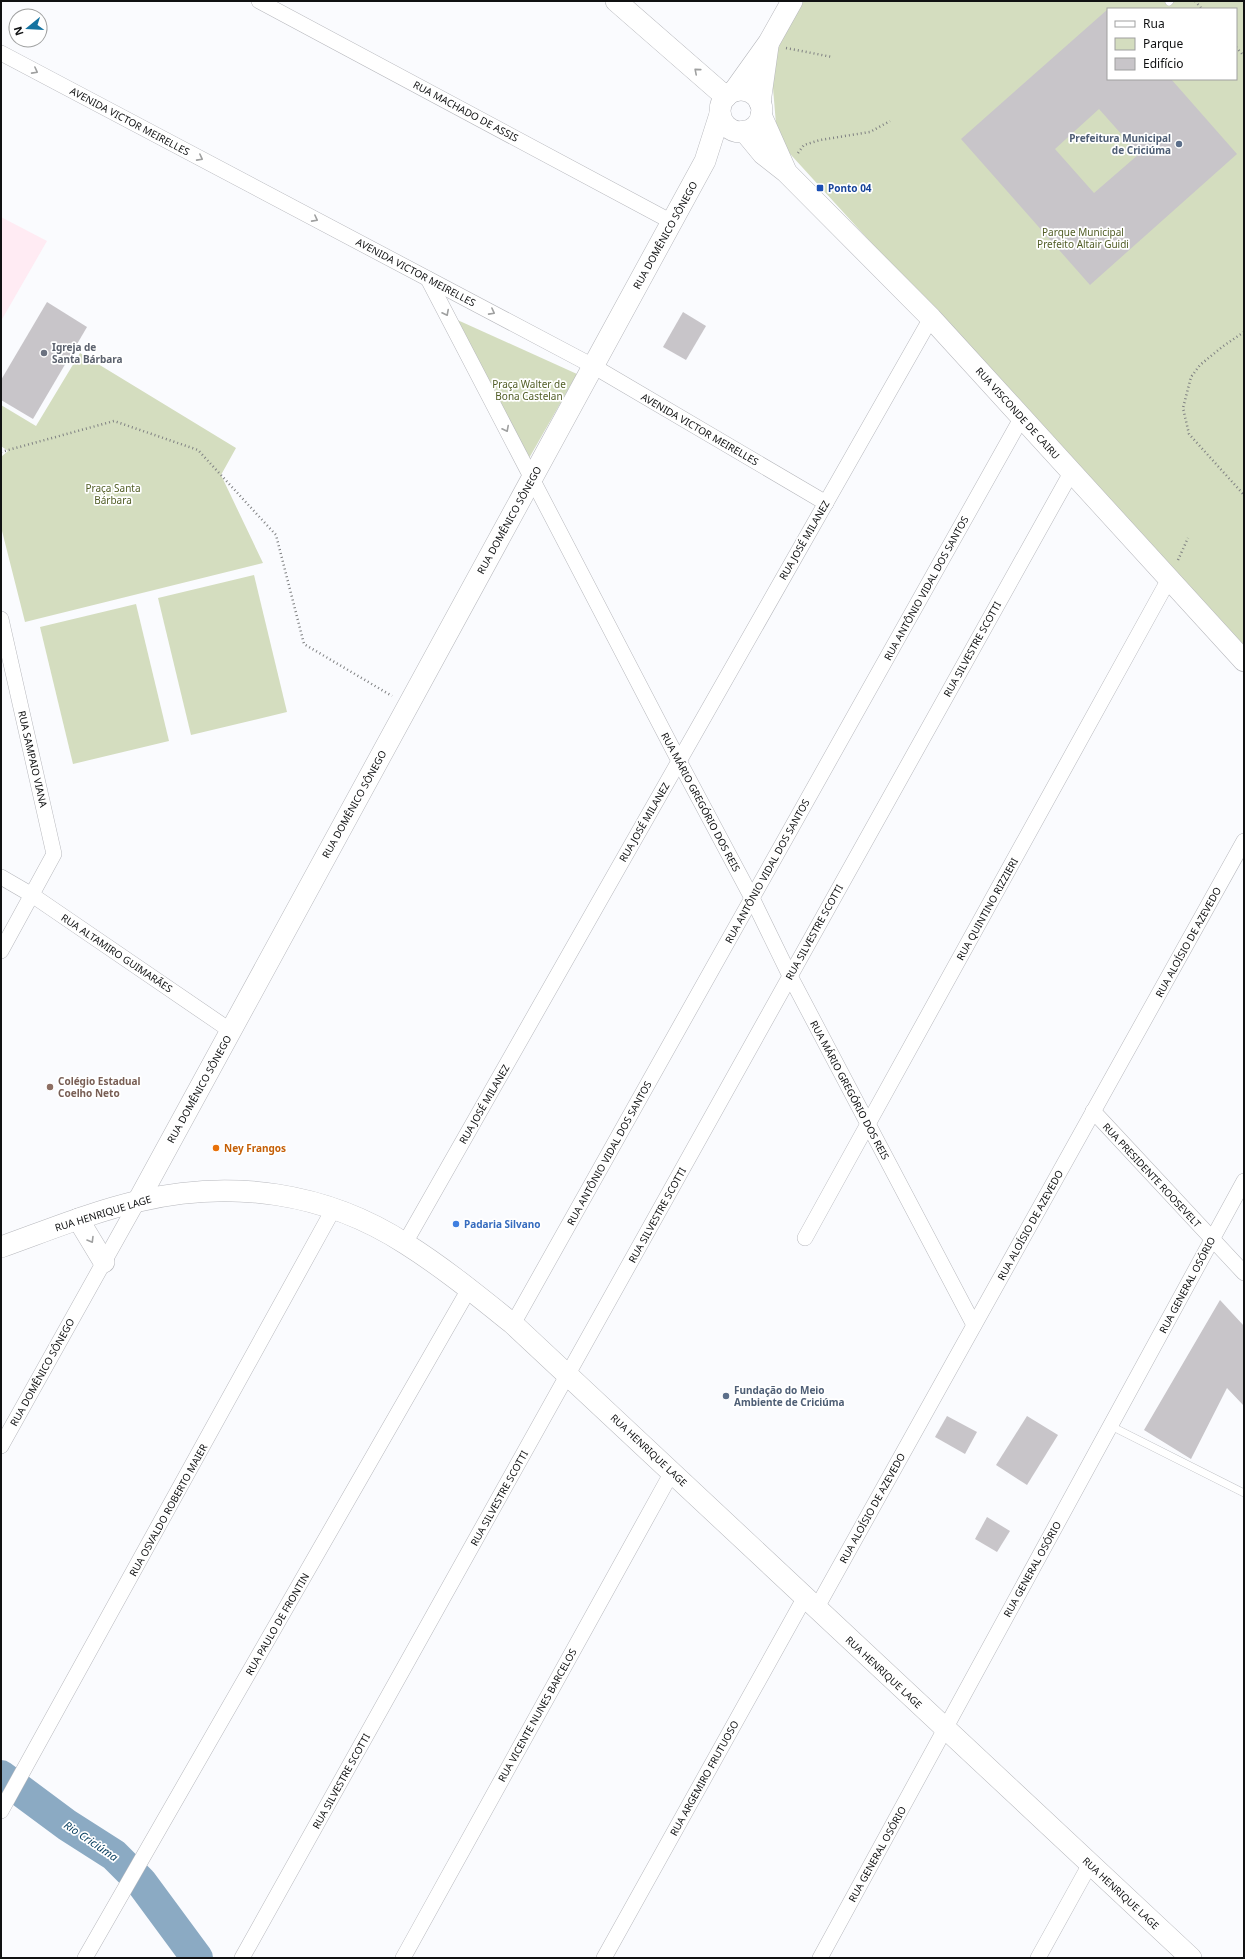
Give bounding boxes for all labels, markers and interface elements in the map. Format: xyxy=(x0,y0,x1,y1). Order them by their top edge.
north arrow xyxy=(8,8,48,48)
legend xyxy=(1107,8,1237,80)
text: Rua xyxy=(1143,15,1165,32)
text: N xyxy=(9,25,27,38)
text: Parque xyxy=(1143,35,1184,52)
text: Edifício xyxy=(1143,55,1184,72)
one-way arrow xyxy=(31,66,39,74)
one-way arrow xyxy=(694,69,701,76)
street label: RUA MACHADO DE ASSIS xyxy=(411,77,521,145)
street label: AVENIDA VICTOR MEIRELLES xyxy=(68,83,193,159)
place label: Prefeitura Municipal de Criciúma xyxy=(1069,131,1171,157)
marker: Prefeitura Municipal de Criciúma xyxy=(1174,139,1184,149)
one-way arrow xyxy=(196,153,203,161)
street label: RUA DOMÊNICO SÔNEGO xyxy=(629,178,701,291)
place label: Ponto 04 xyxy=(828,181,872,195)
marker: Ponto 04 xyxy=(815,183,825,193)
one-way arrow xyxy=(311,214,318,221)
park label: Parque Municipal Prefeito Altair Guidi xyxy=(1037,225,1129,251)
street label: AVENIDA VICTOR MEIRELLES xyxy=(354,234,479,310)
one-way arrow xyxy=(487,307,495,315)
one-way arrow xyxy=(441,309,449,317)
place label: Igreja de Santa Bárbara xyxy=(52,340,123,366)
marker: Igreja de Santa Bárbara xyxy=(39,348,49,358)
street label: RUA VISCONDE DE CAIRU xyxy=(973,364,1063,462)
park label: Praça Walter de Bona Castelan xyxy=(492,377,566,403)
street label: AVENIDA VICTOR MEIRELLES xyxy=(639,390,762,469)
one-way arrow xyxy=(501,425,508,432)
street label: RUA DOMÊNICO SÔNEGO xyxy=(473,463,545,576)
park label: Praça Santa Bárbara xyxy=(85,481,141,507)
street label: RUA JOSÉ MILANEZ xyxy=(776,497,833,582)
street label: RUA ANTÔNIO VIDAL DOS SANTOS xyxy=(880,513,972,663)
street label: RUA SILVESTRE SCOTTI xyxy=(940,599,1004,699)
street label: RUA SAMPAIO VIANA xyxy=(15,709,51,809)
street label: RUA MÁRIO GREGÓRIO DOS REIS xyxy=(658,730,744,875)
street label: RUA DOMÊNICO SÔNEGO xyxy=(318,747,390,860)
street label: RUA JOSÉ MILANEZ xyxy=(616,779,673,864)
street label: RUA ANTÔNIO VIDAL DOS SANTOS xyxy=(721,796,813,946)
street label: RUA QUINTINO RIZZIERI xyxy=(953,855,1021,963)
street label: RUA SILVESTRE SCOTTI xyxy=(782,882,846,982)
street label: RUA ALOÍSIO DE AZEVEDO xyxy=(1152,884,1224,1000)
street label: RUA ALTAMIRO GUIMARÃES xyxy=(59,910,176,996)
street label: RUA MÁRIO GREGÓRIO DOS REIS xyxy=(807,1018,893,1163)
street label: RUA DOMÊNICO SÔNEGO xyxy=(163,1032,235,1145)
street label: RUA JOSÉ MILANEZ xyxy=(456,1061,513,1146)
place label: Colégio Estadual Coelho Neto xyxy=(58,1074,141,1100)
street label: RUA ANTÔNIO VIDAL DOS SANTOS xyxy=(563,1078,655,1228)
marker: Colégio Estadual Coelho Neto xyxy=(45,1082,55,1092)
street label: RUA PRESIDENTE ROOSEVELT xyxy=(1100,1120,1205,1231)
place label: Ney Frangos xyxy=(224,1141,286,1155)
marker: Ney Frangos xyxy=(211,1143,221,1153)
street label: RUA SILVESTRE SCOTTI xyxy=(625,1165,689,1265)
street label: RUA ALOÍSIO DE AZEVEDO xyxy=(994,1167,1066,1283)
street label: RUA HENRIQUE LAGE xyxy=(53,1192,153,1234)
place label: Padaria Silvano xyxy=(464,1217,541,1231)
marker: Padaria Silvano xyxy=(451,1219,461,1229)
street label: RUA GENERAL OSÓRIO xyxy=(1156,1234,1218,1336)
one-way arrow xyxy=(86,1236,94,1243)
street label: RUA DOMÊNICO SÔNEGO xyxy=(6,1315,78,1428)
place label: Fundação do Meio Ambiente de Criciúma xyxy=(734,1383,845,1409)
marker: Fundação do Meio Ambiente de Criciúma xyxy=(721,1391,731,1401)
street label: RUA HENRIQUE LAGE xyxy=(608,1411,690,1489)
street label: RUA OSVALDO ROBERTO MAIER xyxy=(126,1441,211,1579)
street label: RUA SILVESTRE SCOTTI xyxy=(467,1448,531,1548)
street label: RUA ALOÍSIO DE AZEVEDO xyxy=(836,1450,908,1566)
street label: RUA GENERAL OSÓRIO xyxy=(1000,1518,1064,1619)
street label: RUA PAULO DE FRONTIN xyxy=(242,1570,312,1678)
street label: RUA HENRIQUE LAGE xyxy=(843,1633,925,1711)
street label: RUA VICENTE NUNES BARCELOS xyxy=(494,1645,580,1784)
street label: RUA ARGEMIRO FRUTUOSO xyxy=(666,1718,742,1838)
street label: RUA SILVESTRE SCOTTI xyxy=(309,1731,373,1831)
street label: RUA GENERAL OSÓRIO xyxy=(845,1803,909,1904)
water label: Rio Criciúma xyxy=(61,1817,122,1865)
street label: RUA HENRIQUE LAGE xyxy=(1080,1854,1162,1932)

